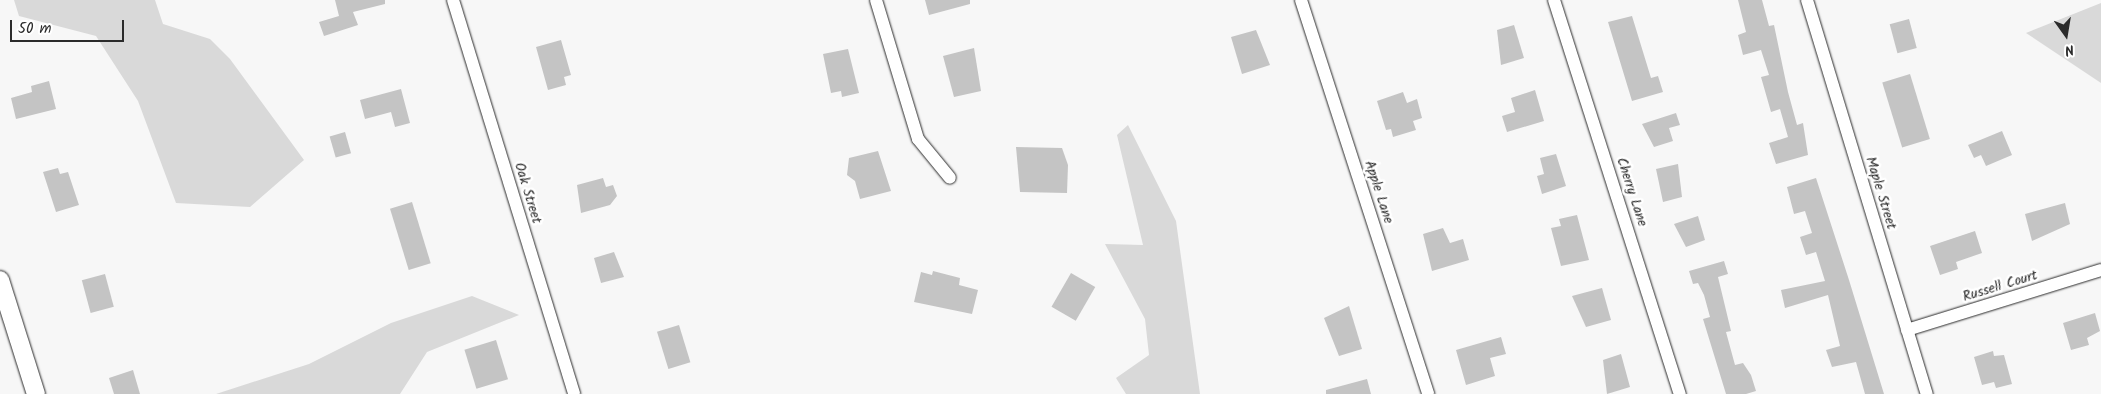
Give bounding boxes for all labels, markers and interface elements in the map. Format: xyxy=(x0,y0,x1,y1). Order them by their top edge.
scale bar xyxy=(12,10,126,42)
north arrow xyxy=(2041,10,2091,60)
text: 50 m xyxy=(18,17,52,41)
text: N xyxy=(2063,38,2076,61)
street label: Cherry Lane xyxy=(1613,155,1651,229)
street label: Maple Street xyxy=(1862,155,1900,231)
street label: Apple Lane xyxy=(1361,158,1397,226)
street label: Oak Street xyxy=(511,161,545,225)
street label: Russell Court xyxy=(1961,267,2039,305)

